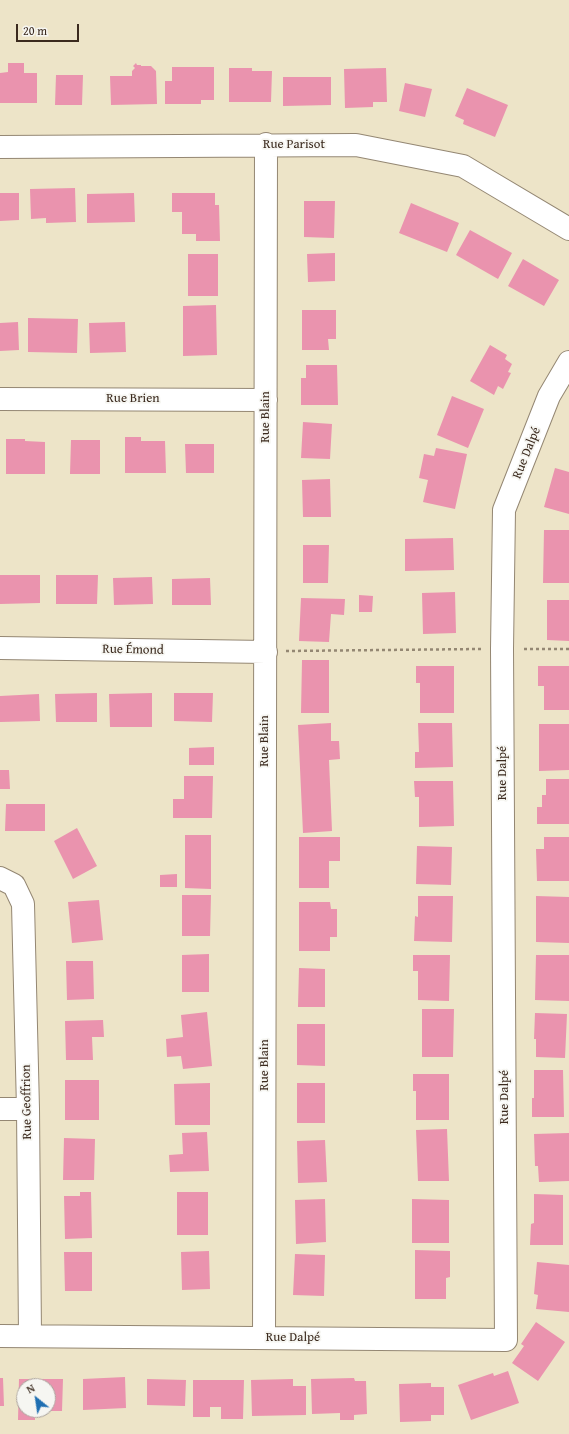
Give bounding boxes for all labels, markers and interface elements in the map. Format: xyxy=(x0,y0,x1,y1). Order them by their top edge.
scale bar xyxy=(18,16,81,42)
text: 20 m xyxy=(23,22,47,39)
street label: Rue Parisot xyxy=(263,137,325,153)
street label: Rue Brien xyxy=(106,391,160,407)
street label: Rue Blain xyxy=(258,391,274,443)
street label: Rue Dalpé xyxy=(510,425,544,481)
street label: Rue Émond xyxy=(102,642,164,658)
street label: Rue Blain xyxy=(257,715,273,767)
street label: Rue Dalpé xyxy=(495,746,511,800)
street label: Rue Blain xyxy=(257,1039,273,1091)
street label: Rue Geoffrion xyxy=(19,1064,35,1140)
street label: Rue Dalpé xyxy=(497,1070,513,1124)
street label: Rue Dalpé xyxy=(266,1330,320,1346)
north arrow xyxy=(16,1378,56,1418)
text: N xyxy=(23,1380,38,1397)

